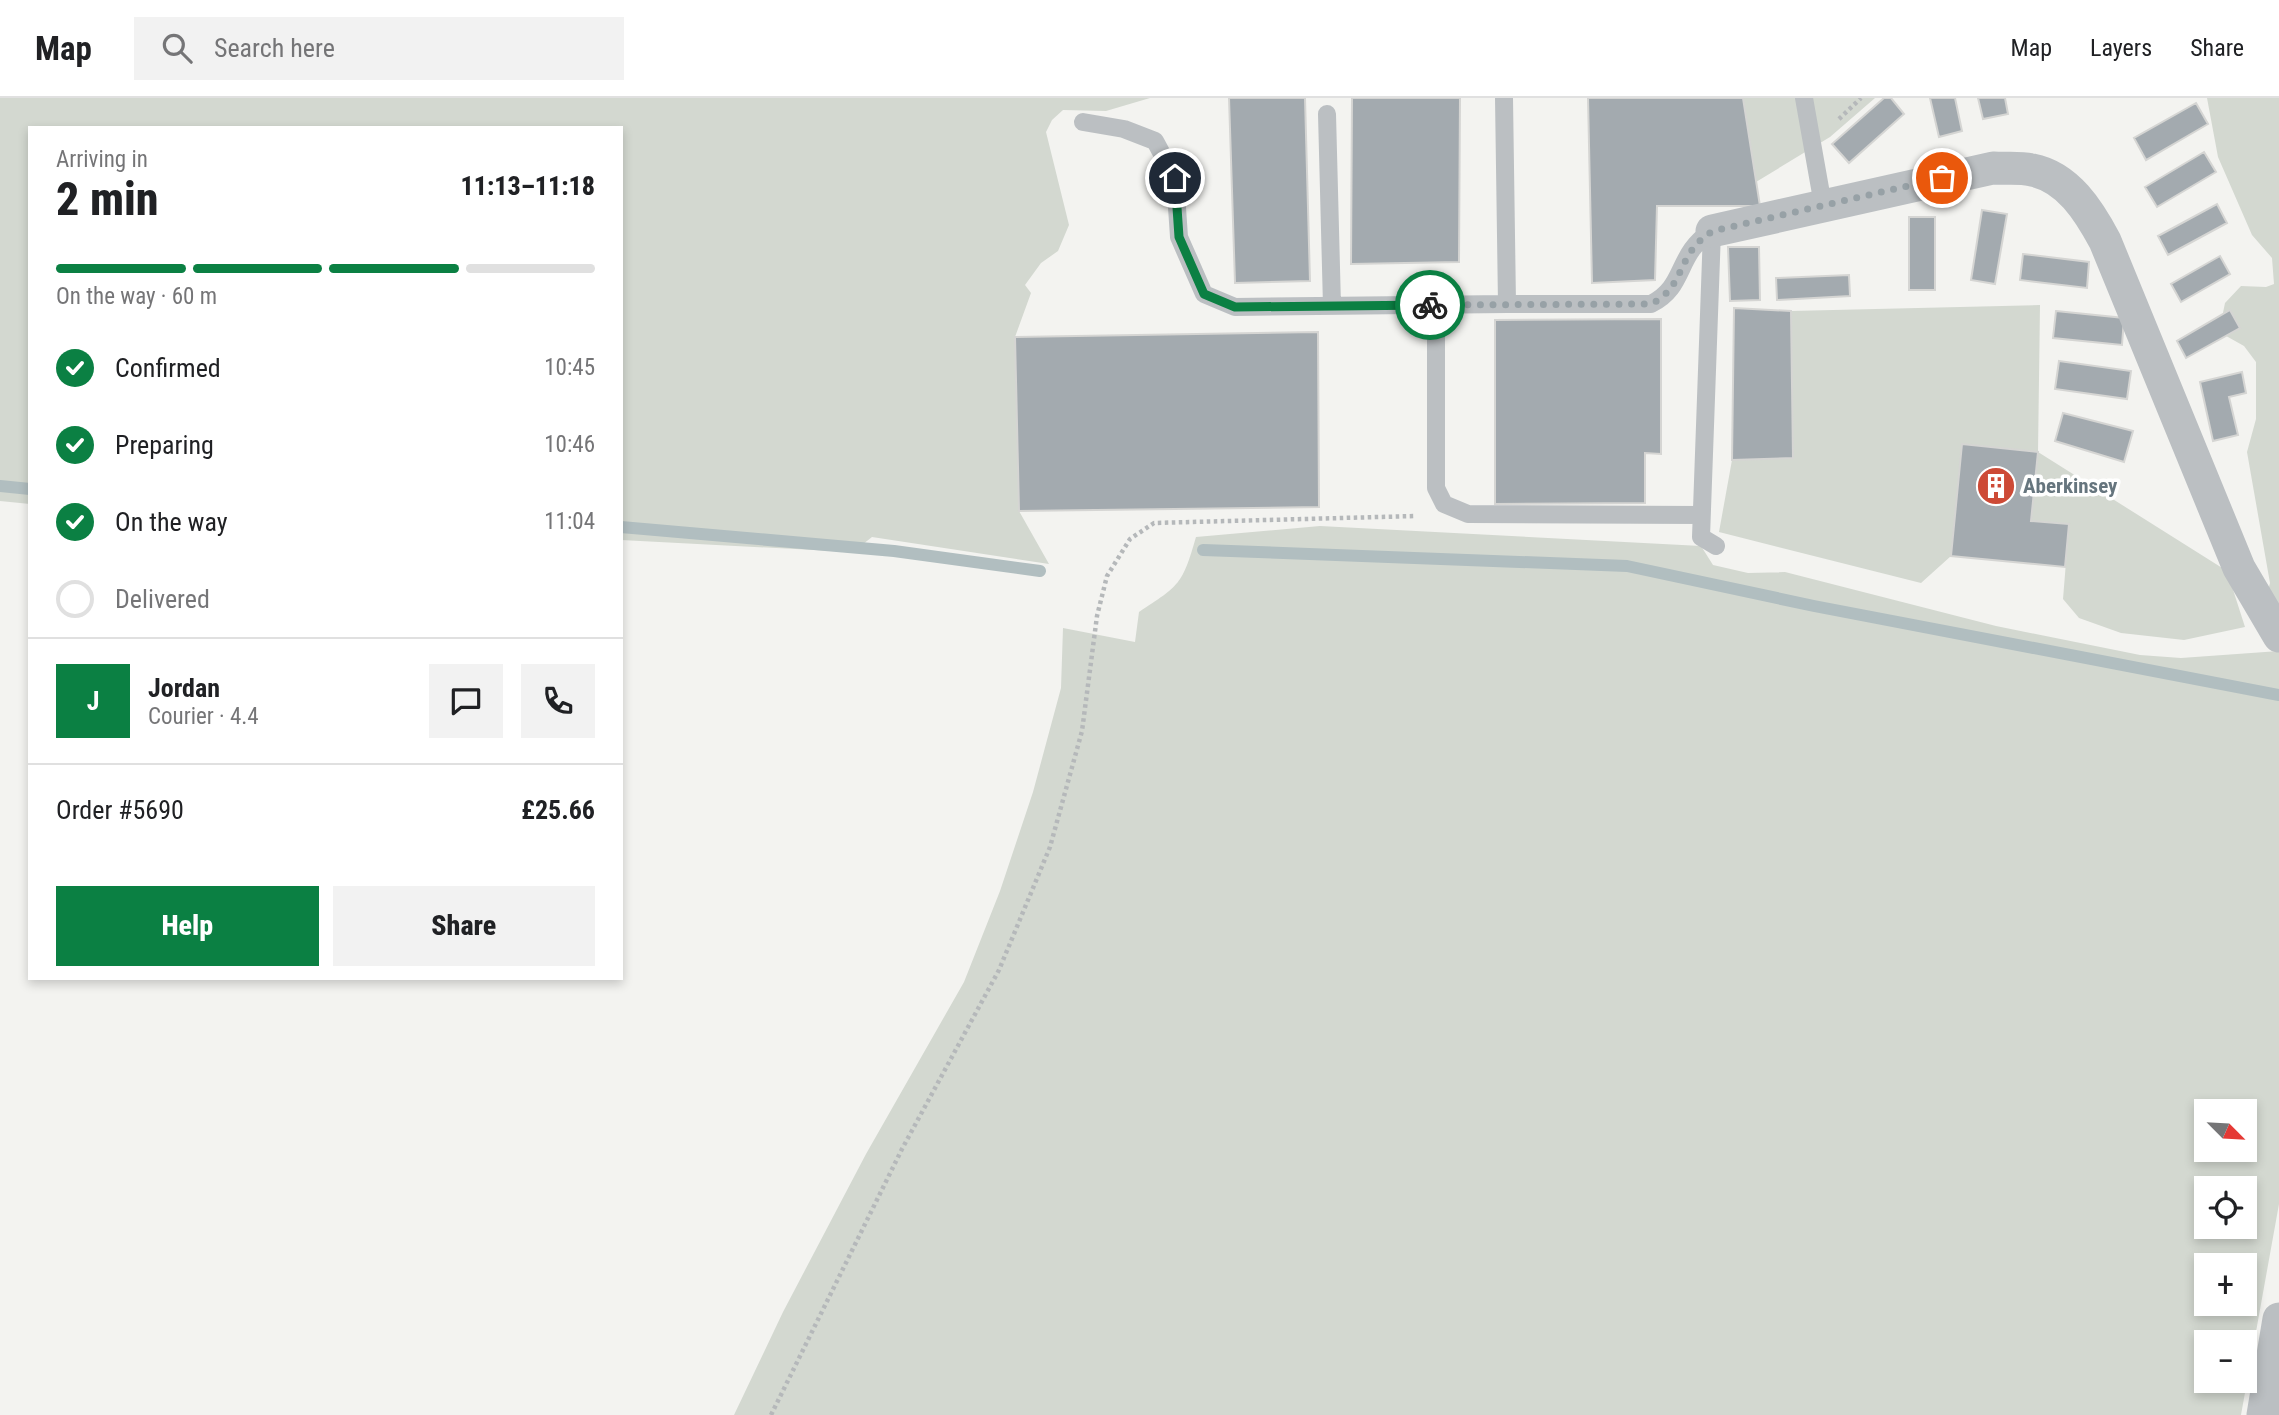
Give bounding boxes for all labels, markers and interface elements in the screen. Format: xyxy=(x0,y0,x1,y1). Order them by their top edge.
search box xyxy=(134,17,624,80)
text: Map xyxy=(35,29,92,68)
icon: search xyxy=(158,29,196,67)
text: Search here xyxy=(214,33,335,63)
text: Map xyxy=(2011,34,2052,62)
text: Layers xyxy=(2090,34,2152,62)
text: Share xyxy=(2190,34,2244,62)
text: Arriving in xyxy=(56,146,148,173)
pin xyxy=(1145,148,1205,208)
pin xyxy=(1912,148,1972,208)
icon: home xyxy=(1156,159,1194,197)
icon: bag xyxy=(1923,159,1961,197)
text: 11:13–11:18 xyxy=(461,171,595,201)
text: 2 min xyxy=(56,172,159,226)
courier xyxy=(1395,270,1465,340)
text: On the way · 60 m xyxy=(56,283,217,310)
icon: bike xyxy=(1411,286,1449,324)
icon: check xyxy=(56,349,94,387)
text: Confirmed xyxy=(115,353,221,383)
text: 10:45 xyxy=(544,354,595,381)
icon: check xyxy=(56,426,94,464)
text: Preparing xyxy=(115,430,214,460)
text: 10:46 xyxy=(544,431,595,458)
building icon: Aberkinsey xyxy=(1975,465,2017,507)
place label: Aberkinsey xyxy=(2023,474,2118,498)
icon: check xyxy=(56,503,94,541)
text: On the way xyxy=(115,507,228,537)
text: 11:04 xyxy=(544,508,595,535)
text: Delivered xyxy=(115,584,210,614)
button: chat xyxy=(429,664,503,738)
button: phone xyxy=(521,664,595,738)
text: Jordan xyxy=(148,673,220,703)
text: J xyxy=(87,686,99,716)
text: Courier · 4.4 xyxy=(148,703,259,730)
text: Order #5690 xyxy=(56,795,184,825)
text: £25.66 xyxy=(521,795,595,825)
button: Help xyxy=(56,886,319,966)
button: Share xyxy=(333,886,595,966)
north arrow xyxy=(2194,1099,2258,1162)
map controls xyxy=(2194,1099,2257,1393)
button: locate xyxy=(2194,1176,2257,1239)
button: + xyxy=(2194,1253,2257,1316)
button: − xyxy=(2194,1330,2257,1393)

